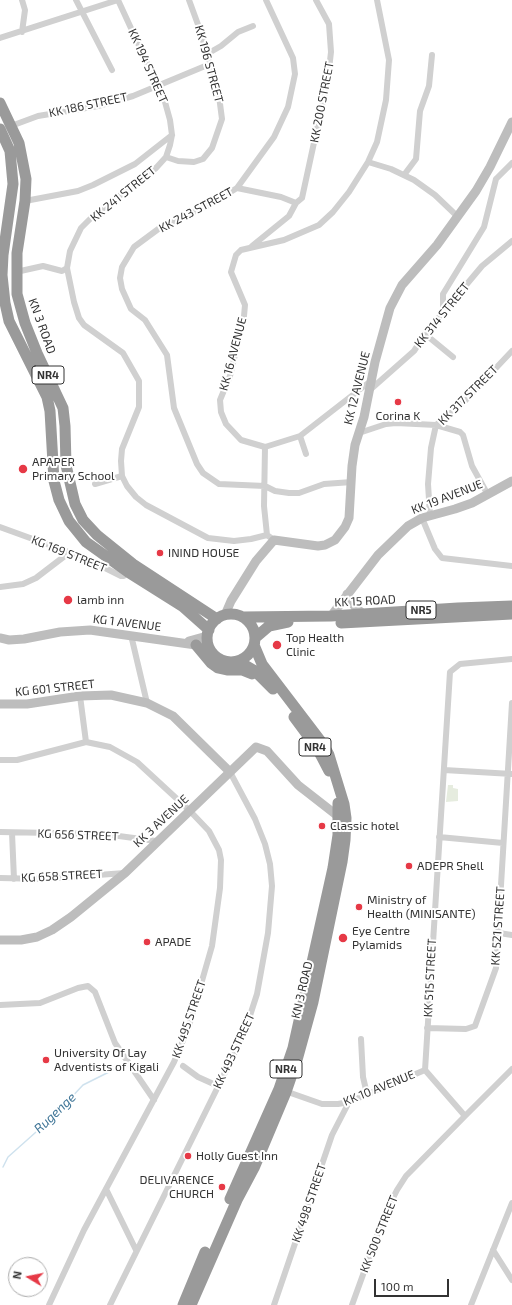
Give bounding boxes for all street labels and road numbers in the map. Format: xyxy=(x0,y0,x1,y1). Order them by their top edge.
street label: KK 196 STREET xyxy=(192,24,226,104)
street label: KK 194 STREET xyxy=(125,26,171,106)
street label: KK 200 STREET xyxy=(307,60,337,144)
street label: KK 186 STREET xyxy=(47,90,129,120)
street label: KK 241 STREET xyxy=(87,163,159,225)
street label: KK 243 STREET xyxy=(156,184,236,236)
street label: KK 314 STREET xyxy=(411,279,473,351)
street label: KN 3 ROAD xyxy=(25,296,59,356)
street label: KK 16 AVENUE xyxy=(216,316,250,392)
street label: KK 12 AVENUE xyxy=(341,350,373,426)
street label: KK 317 STREET xyxy=(435,362,501,428)
road number: NR4 xyxy=(32,366,64,384)
street label: KK 19 AVENUE xyxy=(409,477,485,517)
street label: KG 169 STREET xyxy=(29,532,109,576)
street label: KK 15 ROAD xyxy=(334,592,396,610)
road number: NR5 xyxy=(406,601,436,619)
street label: KG 1 AVENUE xyxy=(92,612,162,634)
street label: KG 601 STREET xyxy=(14,677,96,699)
road number: NR4 xyxy=(299,738,331,756)
street label: KK 3 AVENUE xyxy=(130,792,192,850)
street label: KG 656 STREET xyxy=(37,826,119,844)
street label: KG 658 STREET xyxy=(21,867,103,885)
street label: KK 521 STREET xyxy=(488,886,508,966)
street label: KK 515 STREET xyxy=(421,938,439,1018)
street label: KN 3 ROAD xyxy=(288,960,316,1020)
street label: KK 495 STREET xyxy=(169,978,209,1060)
street label: KK 493 STREET xyxy=(210,1011,258,1091)
road number: NR4 xyxy=(270,1060,302,1078)
street label: KK 10 AVENUE xyxy=(341,1067,417,1109)
street label: KK 498 STREET xyxy=(289,1162,329,1244)
street label: KK 500 STREET xyxy=(357,1193,401,1275)

